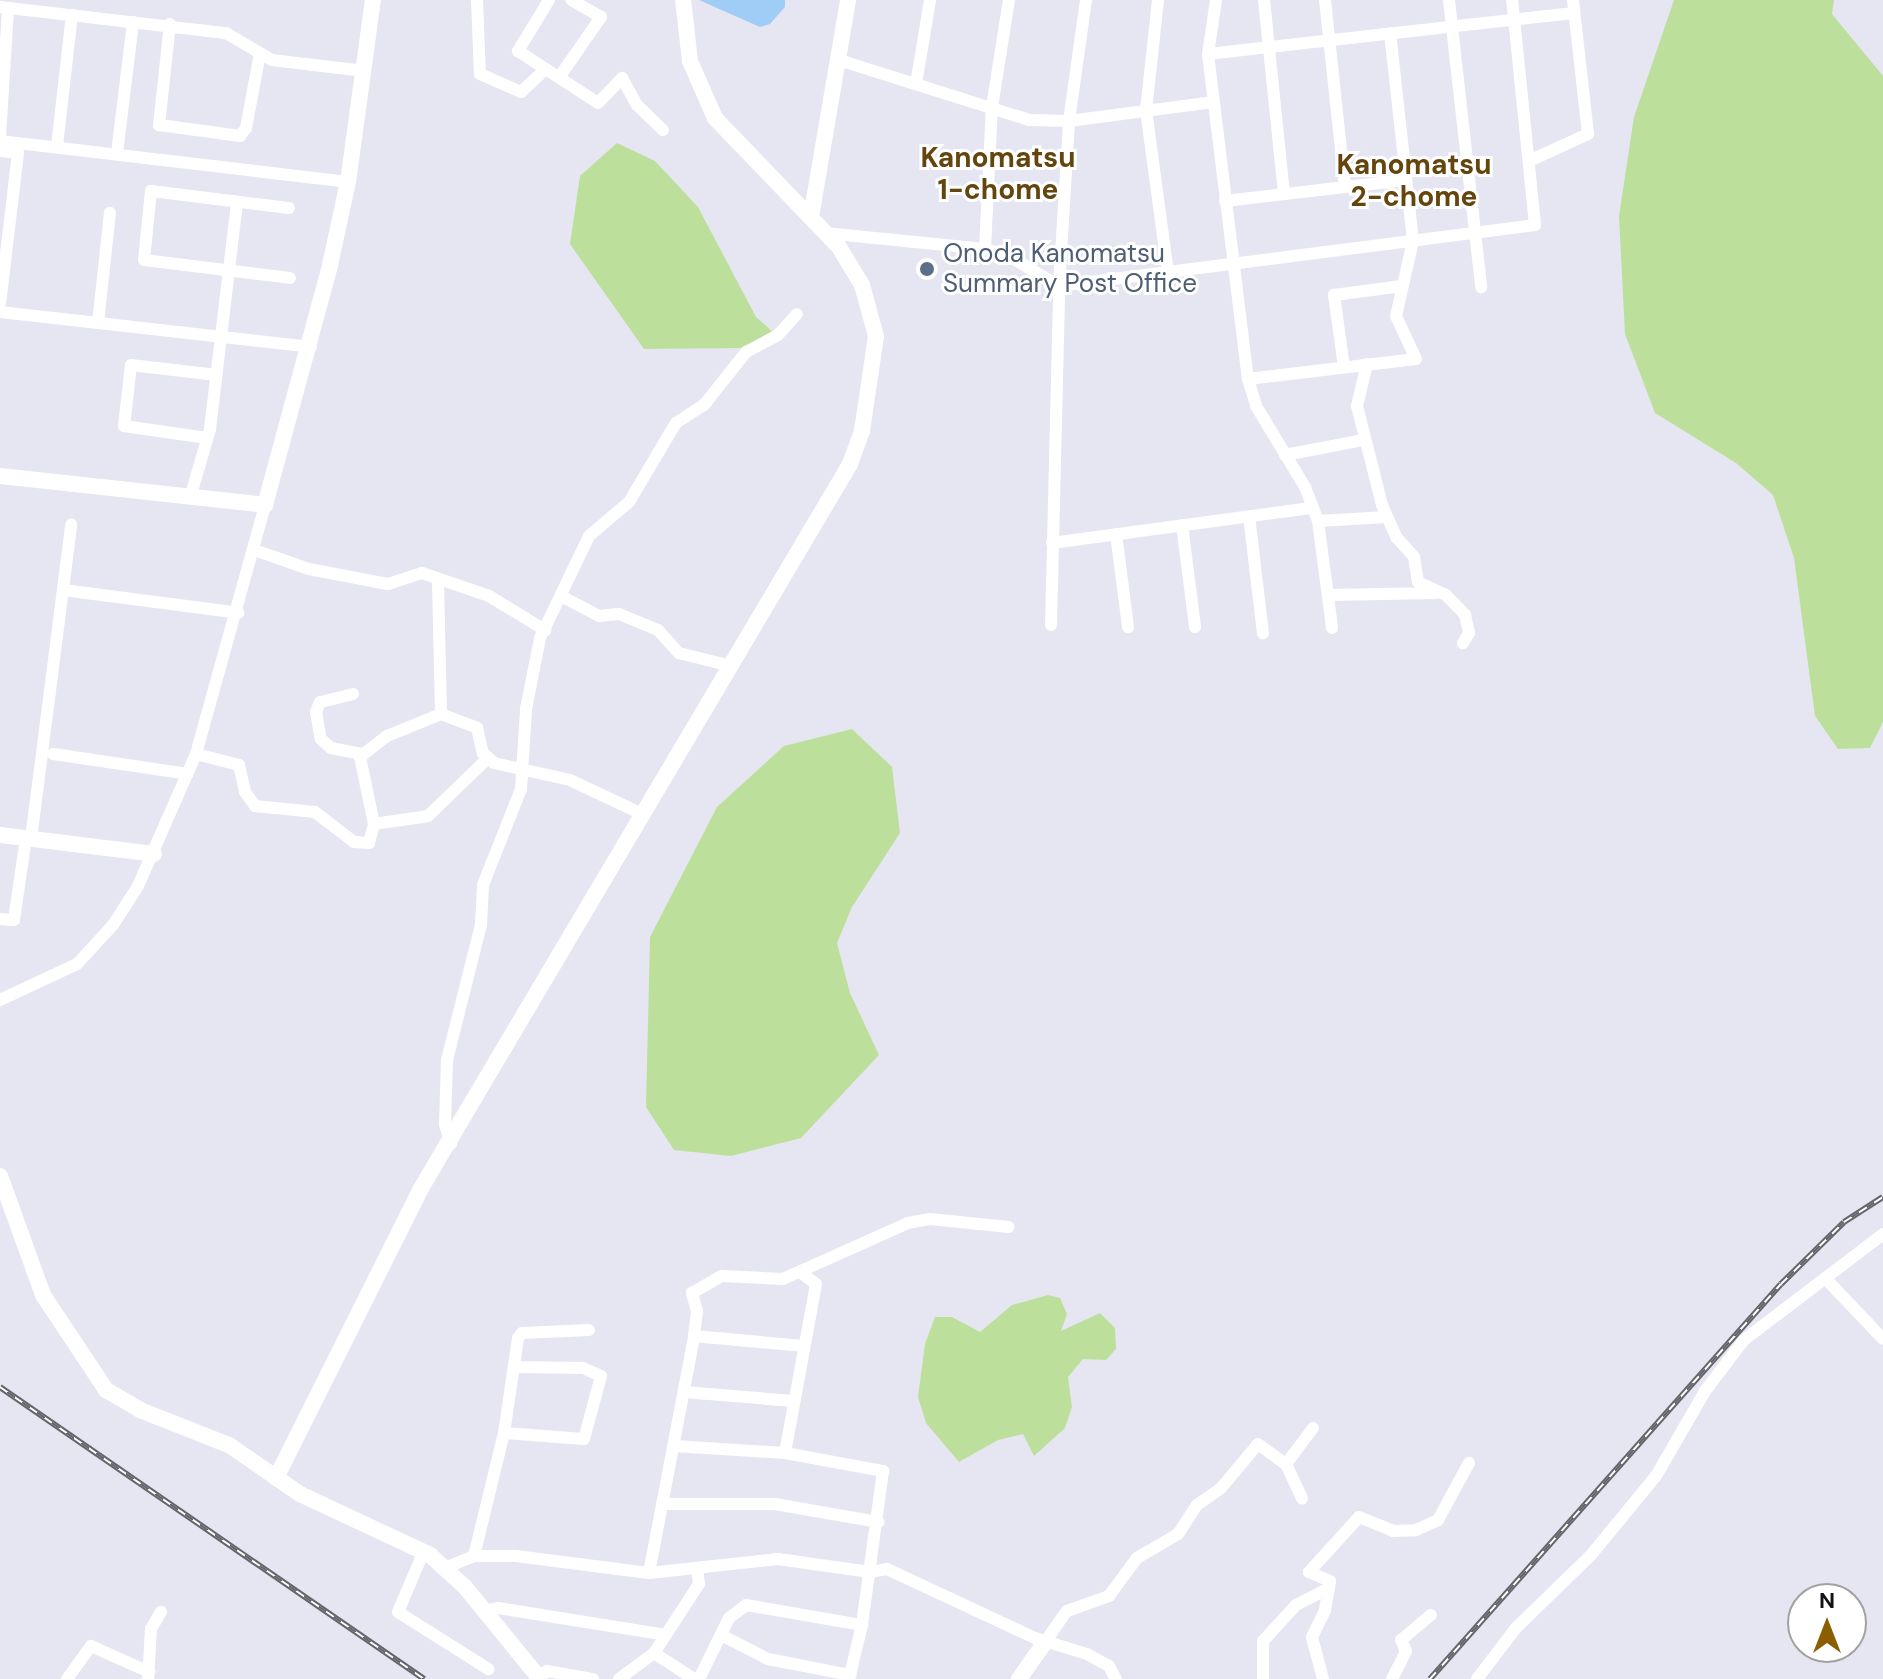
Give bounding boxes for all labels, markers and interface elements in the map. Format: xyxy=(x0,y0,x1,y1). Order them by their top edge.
district label: Kanomatsu 1-chome xyxy=(921,141,1075,207)
district label: Kanomatsu 2-chome xyxy=(1337,148,1491,214)
place label: Onoda Kanomatsu Summary Post Office xyxy=(943,238,1197,300)
marker: Onoda Kanomatsu Summary Post Office xyxy=(918,260,936,278)
north arrow xyxy=(1787,1583,1867,1663)
text: N xyxy=(1819,1586,1835,1615)

